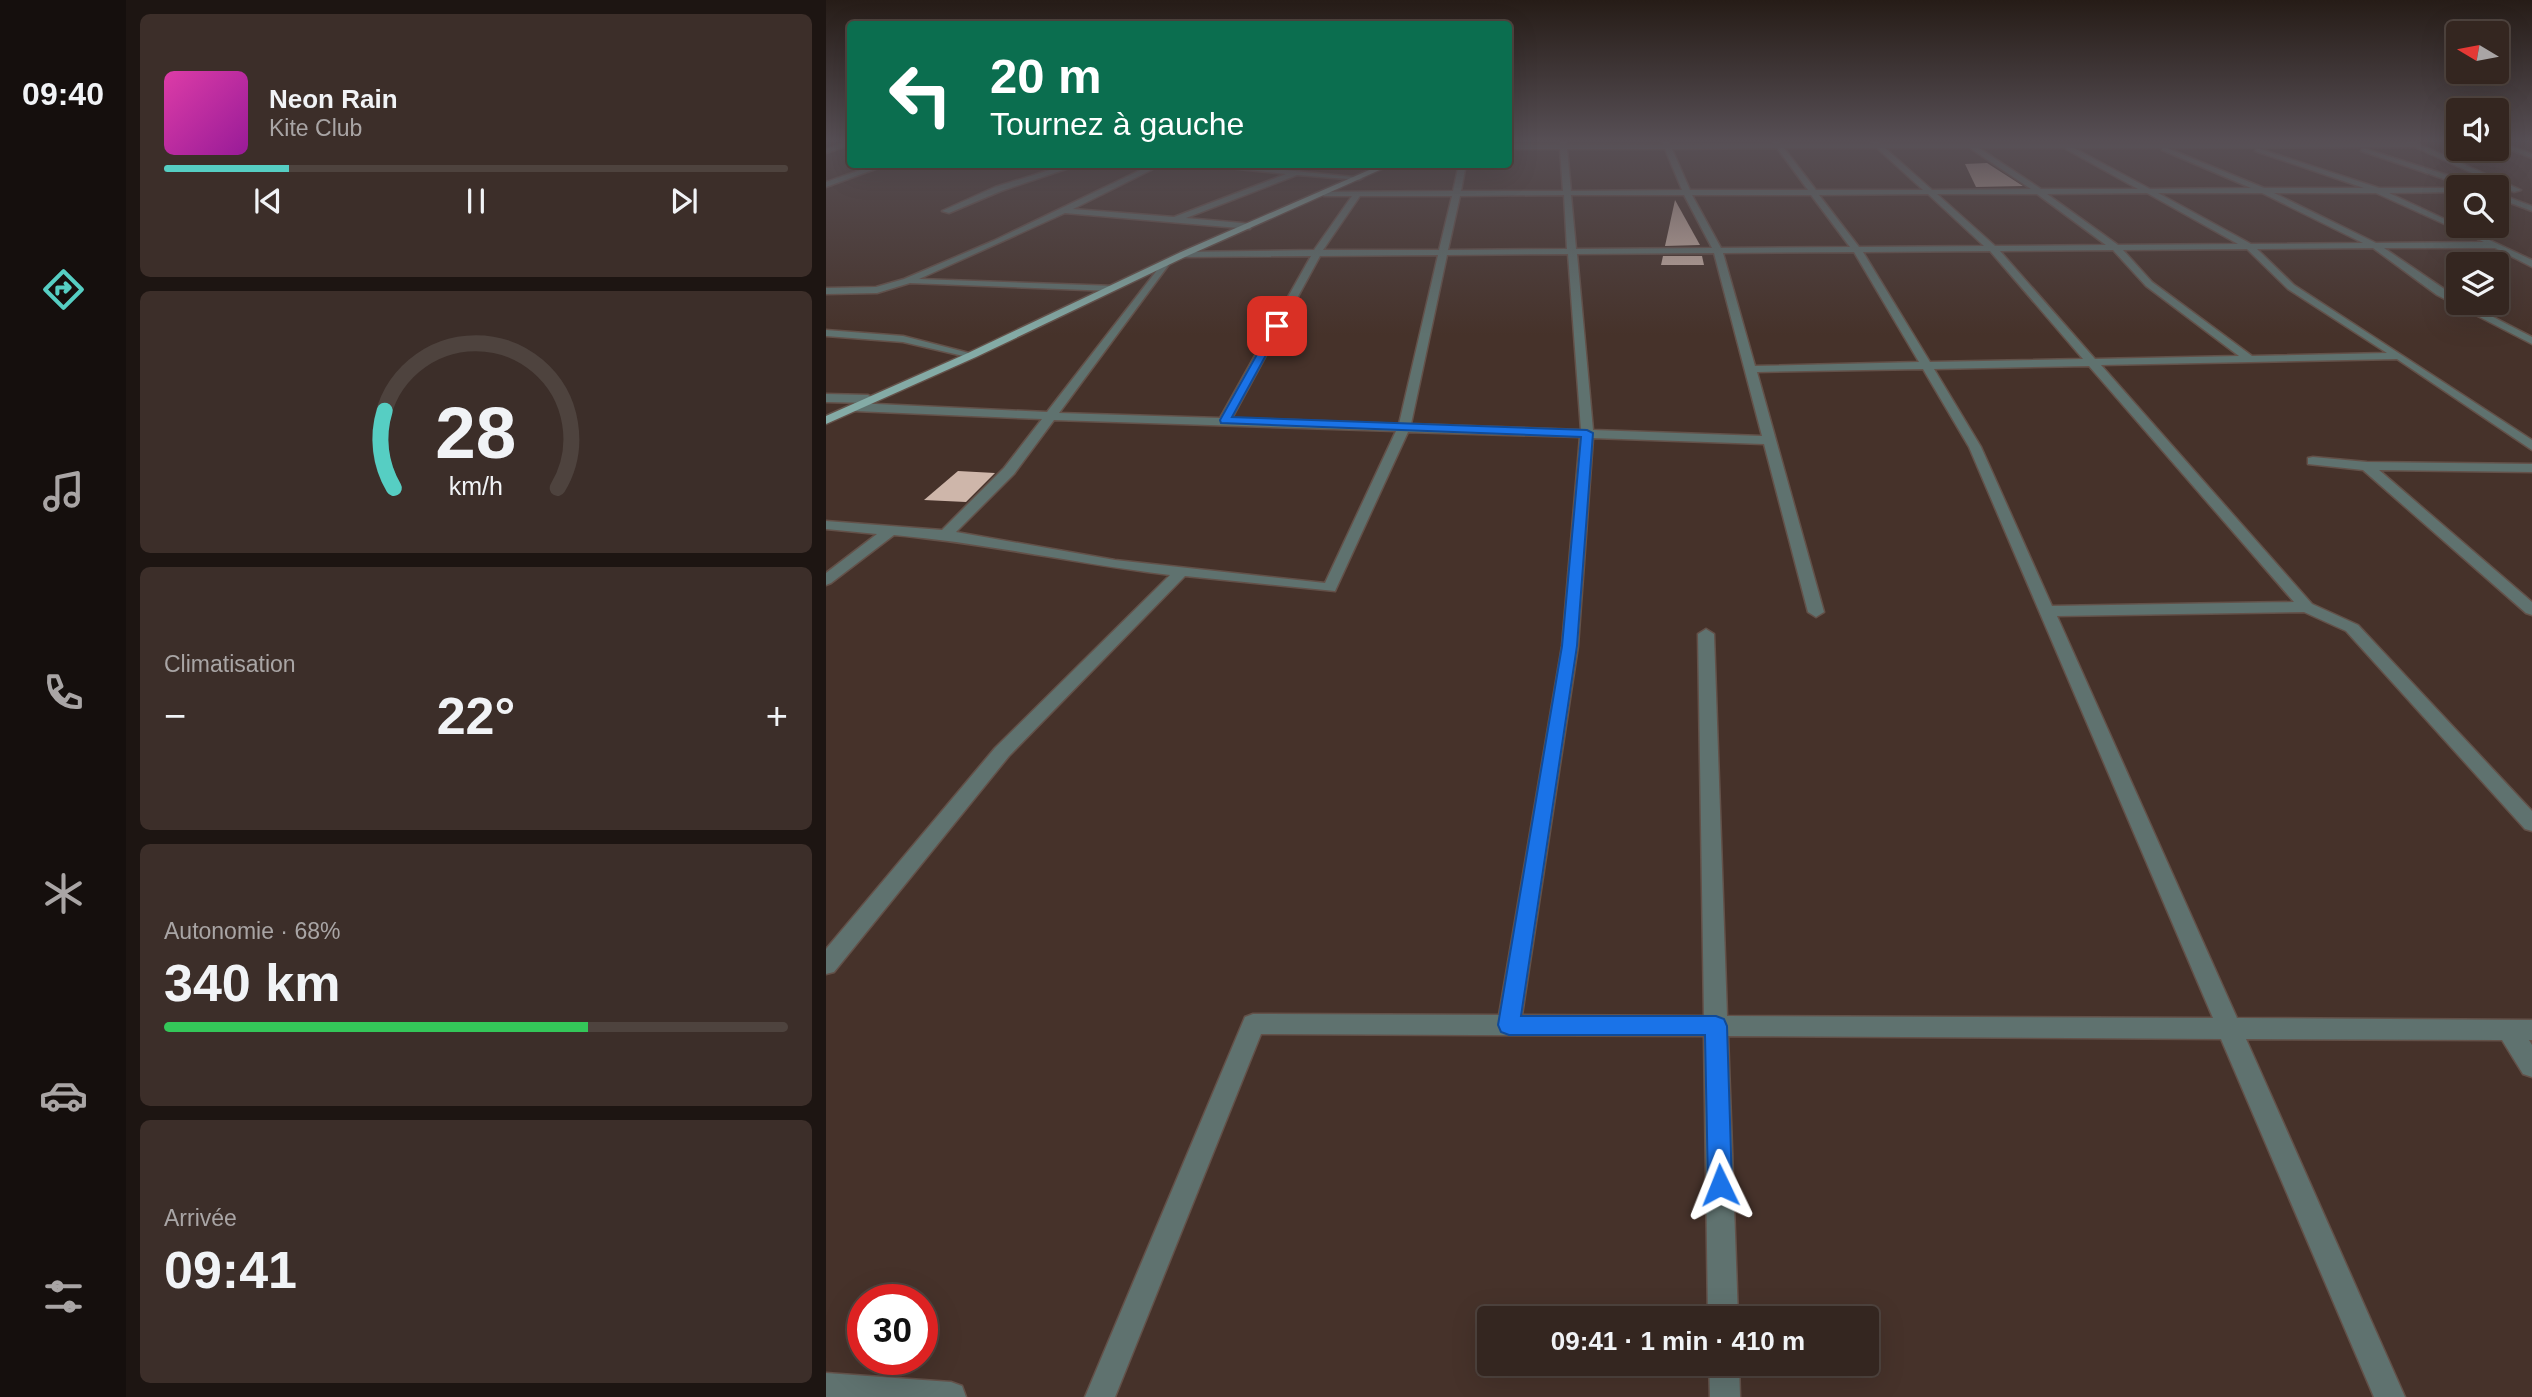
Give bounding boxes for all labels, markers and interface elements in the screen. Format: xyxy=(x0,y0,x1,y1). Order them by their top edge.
north arrow xyxy=(2446,21,2510,84)
map controls xyxy=(2446,21,2509,315)
icon: left xyxy=(875,49,966,140)
text: 20 m xyxy=(990,49,1102,103)
text: 09:40 xyxy=(22,76,104,112)
text: Neon Rain xyxy=(269,84,398,114)
button: sound xyxy=(2446,98,2509,161)
text: Tournez à gauche xyxy=(990,106,1244,142)
text: Kite Club xyxy=(269,115,362,141)
button: search xyxy=(2446,175,2509,238)
icon: previous xyxy=(249,182,287,220)
icon: pause xyxy=(457,182,495,220)
icon: next xyxy=(665,182,703,220)
button: layers xyxy=(2446,252,2509,315)
icon: directions xyxy=(39,265,88,314)
pin xyxy=(1247,296,1307,356)
icon: arrive xyxy=(1258,307,1296,345)
text: 28 xyxy=(436,392,516,473)
icon: music xyxy=(39,467,88,516)
text: km/h xyxy=(449,472,503,500)
text: Climatisation xyxy=(164,651,296,677)
icon: phone xyxy=(39,668,88,717)
text: 22° xyxy=(437,687,515,745)
text: − xyxy=(164,695,186,737)
text: + xyxy=(766,695,788,737)
icon: climate xyxy=(39,869,88,918)
text: Autonomie · 68% xyxy=(164,918,340,944)
text: 340 km xyxy=(164,954,340,1012)
icon: car xyxy=(39,1071,88,1120)
position arrow xyxy=(1683,1148,1757,1222)
text: Arrivée xyxy=(164,1205,237,1231)
text: 09:41 xyxy=(164,1241,297,1299)
icon: filters xyxy=(39,1272,88,1321)
speed limit sign: 30 xyxy=(847,1284,938,1375)
text: 09:41 · 1 min · 410 m xyxy=(1551,1326,1805,1356)

